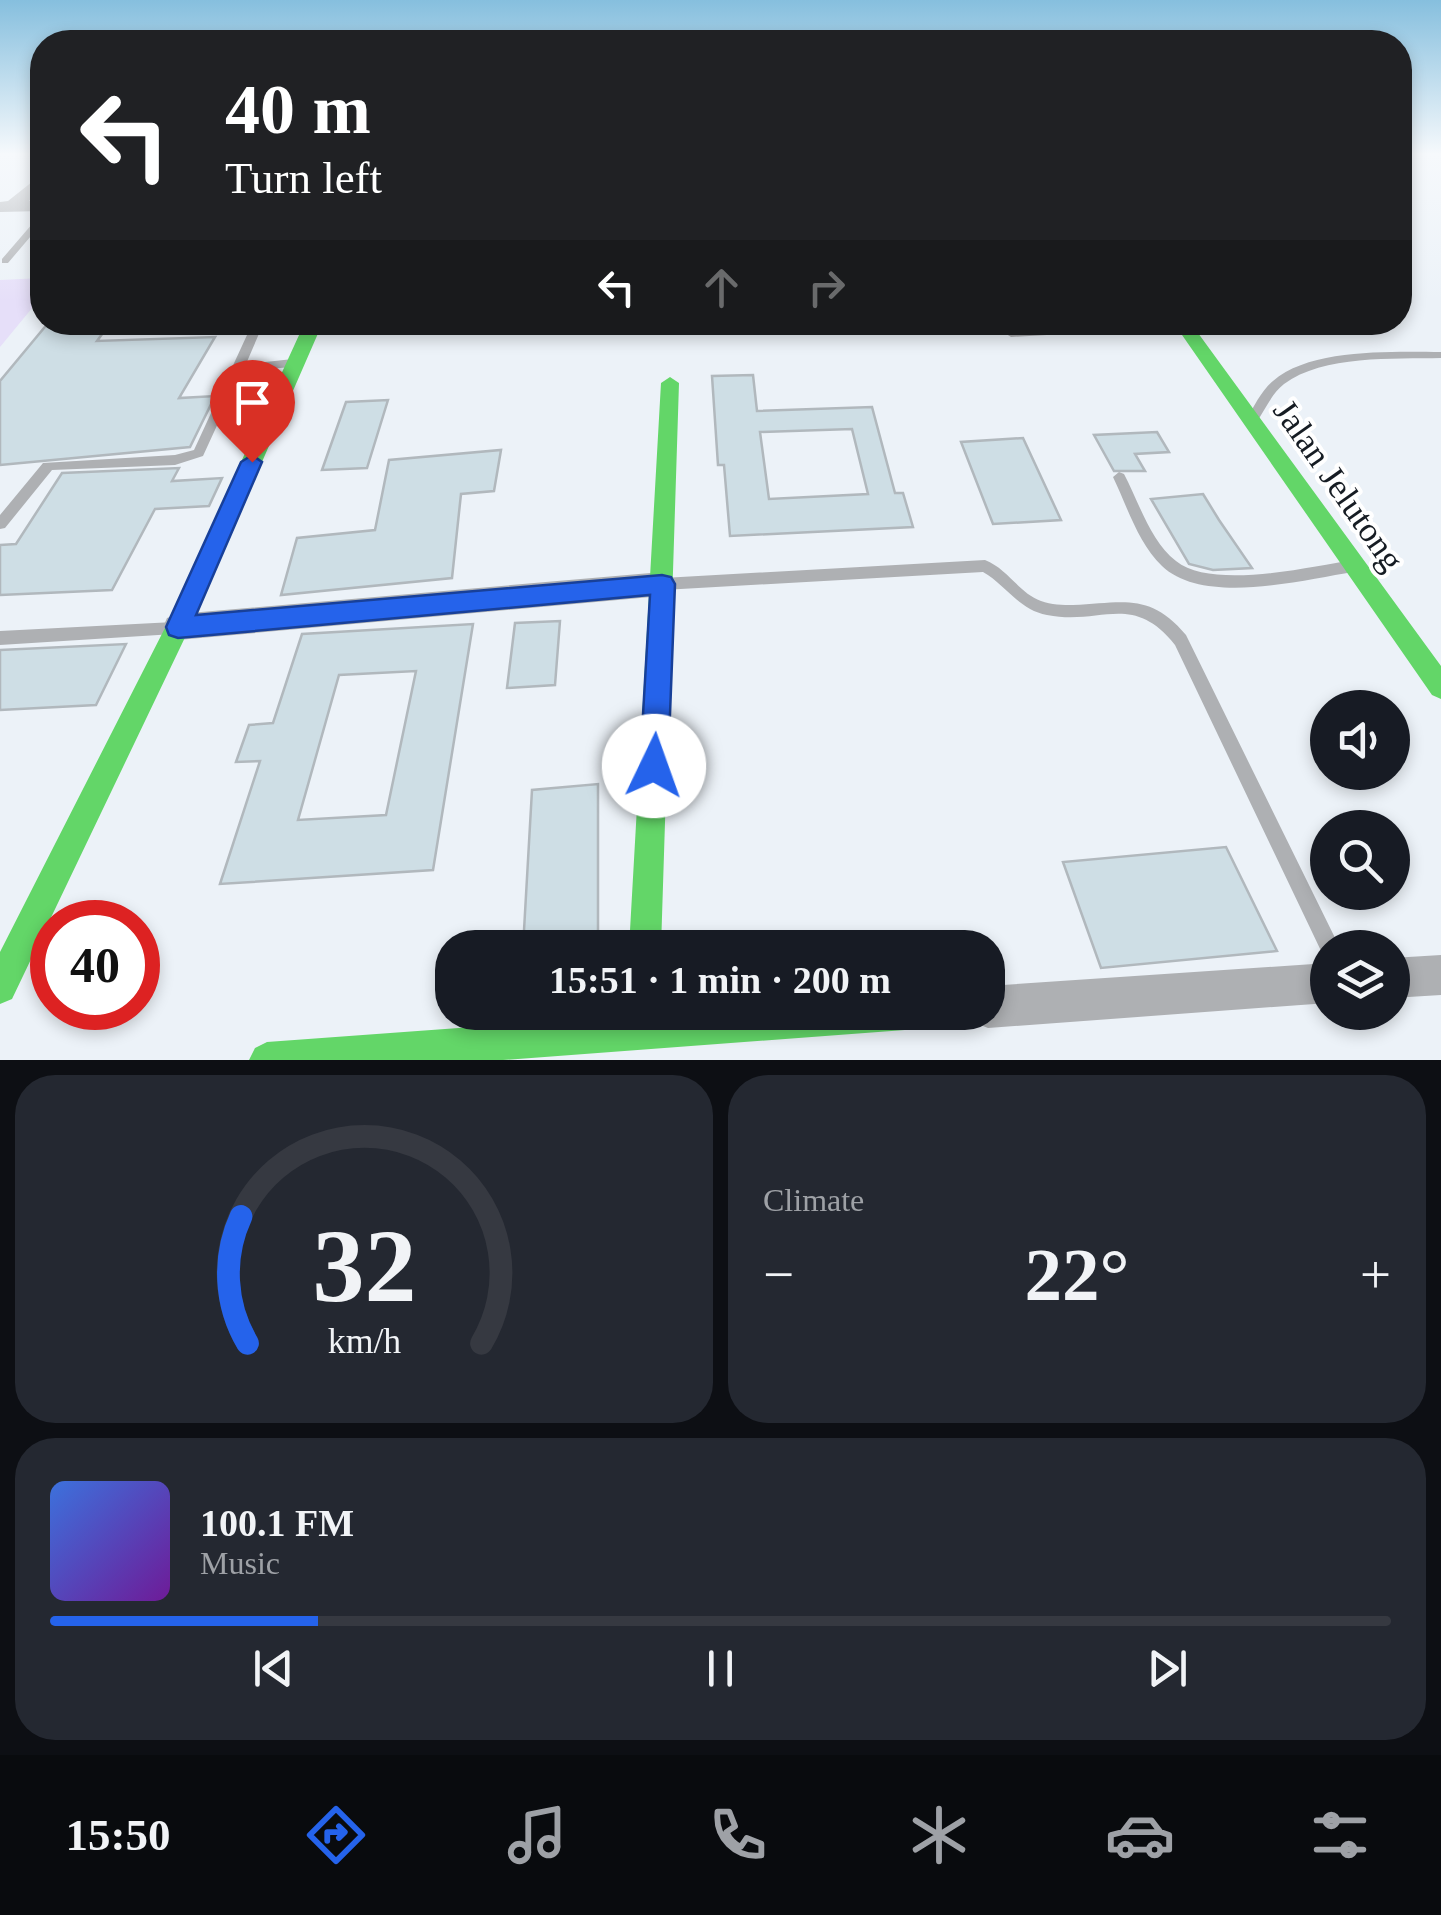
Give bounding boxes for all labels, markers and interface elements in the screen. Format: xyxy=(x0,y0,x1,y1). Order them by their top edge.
icon: left xyxy=(60,70,190,200)
text: 40 m xyxy=(225,71,371,148)
text: Turn left xyxy=(225,153,382,203)
icon: left xyxy=(589,260,644,315)
icon: ahead xyxy=(694,260,749,315)
icon: right xyxy=(799,260,854,315)
pin xyxy=(210,360,295,463)
icon: arrive xyxy=(225,375,280,430)
street label: Jalan Jelutong xyxy=(1265,392,1412,578)
map controls xyxy=(1310,690,1410,1030)
button: sound xyxy=(1310,690,1410,790)
position arrow xyxy=(602,714,706,818)
button: search xyxy=(1310,810,1410,910)
speed limit sign: 40 xyxy=(30,900,160,1030)
button: layers xyxy=(1310,930,1410,1030)
text: 15:51 · 1 min · 200 m xyxy=(549,959,891,1001)
text: Climate xyxy=(763,1182,864,1218)
text: 32 xyxy=(312,1208,416,1323)
text: 22° xyxy=(1025,1233,1130,1316)
text: − xyxy=(763,1244,794,1305)
text: + xyxy=(1360,1244,1391,1305)
text: km/h xyxy=(327,1321,401,1361)
text: 100.1 FM xyxy=(200,1502,354,1544)
text: Music xyxy=(200,1545,280,1581)
icon: previous xyxy=(246,1641,301,1696)
icon: pause xyxy=(693,1641,748,1696)
icon: next xyxy=(1140,1641,1195,1696)
icon: directions xyxy=(301,1800,371,1870)
icon: music xyxy=(502,1800,572,1870)
icon: phone xyxy=(703,1800,773,1870)
icon: climate xyxy=(904,1800,974,1870)
icon: car xyxy=(1105,1800,1175,1870)
icon: filters xyxy=(1305,1800,1375,1870)
text: 15:50 xyxy=(65,1810,170,1860)

